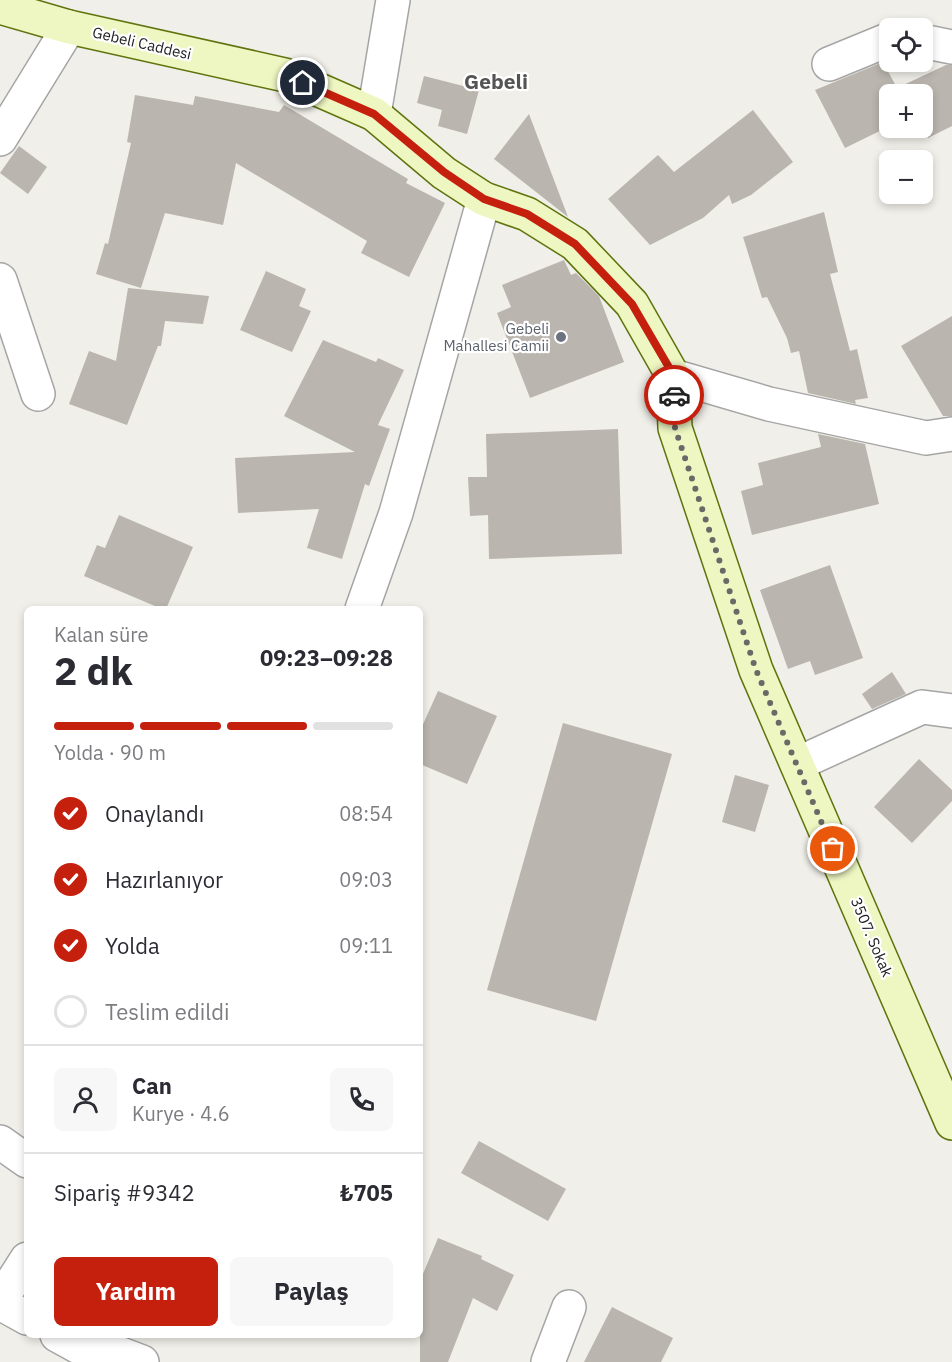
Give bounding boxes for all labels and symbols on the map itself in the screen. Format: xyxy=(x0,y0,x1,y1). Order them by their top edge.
street label: Gebeli Caddesi xyxy=(91,22,193,64)
pin xyxy=(277,57,328,108)
district label: Gebeli xyxy=(464,67,528,95)
place label: Gebeli Mahallesi Camii xyxy=(443,319,549,355)
marker: Gebeli Mahallesi Camii xyxy=(554,330,568,344)
courier xyxy=(644,365,704,425)
pin xyxy=(807,823,858,874)
street label: 3507. Sokak xyxy=(847,894,897,980)

